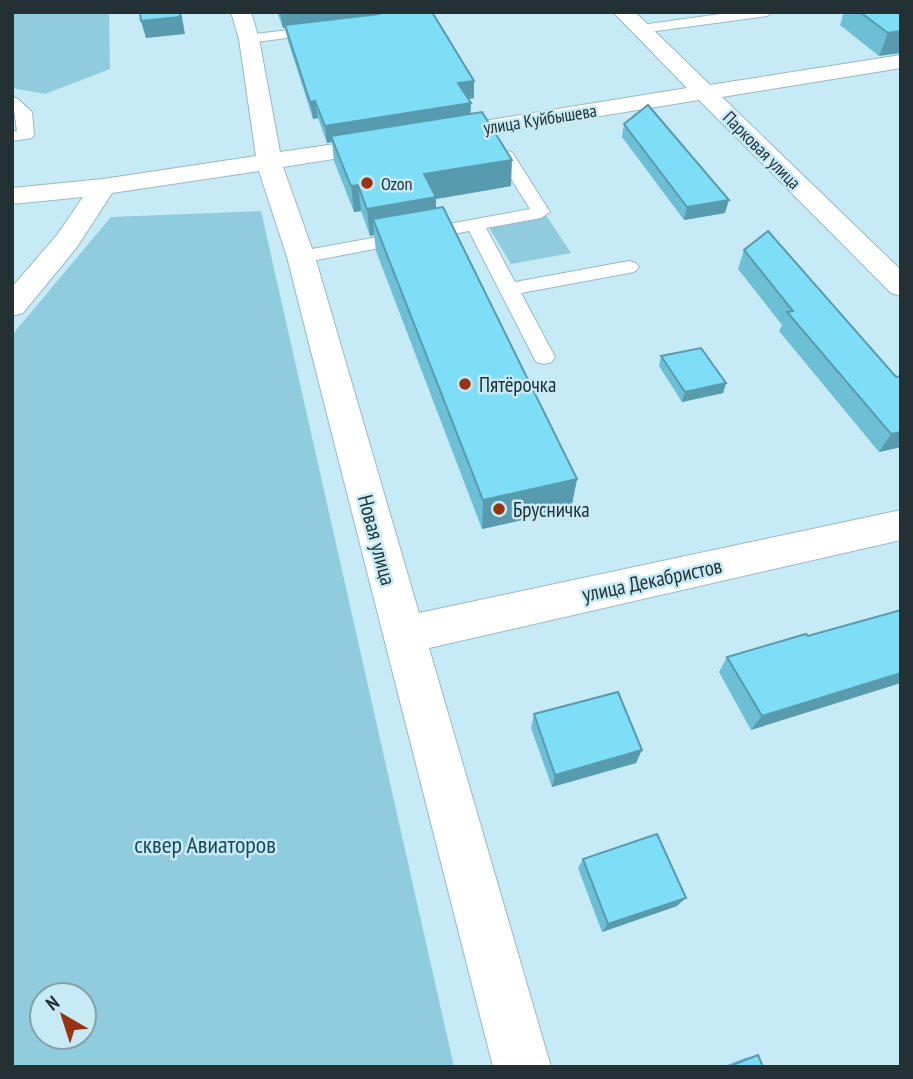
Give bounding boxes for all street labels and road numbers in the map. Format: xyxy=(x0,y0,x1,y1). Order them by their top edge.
street label: улица Куйбышева xyxy=(482,99,598,139)
street label: Парковая улица xyxy=(718,106,806,194)
street label: Новая улица xyxy=(352,492,402,588)
street label: улица Декабристов xyxy=(580,552,724,608)

